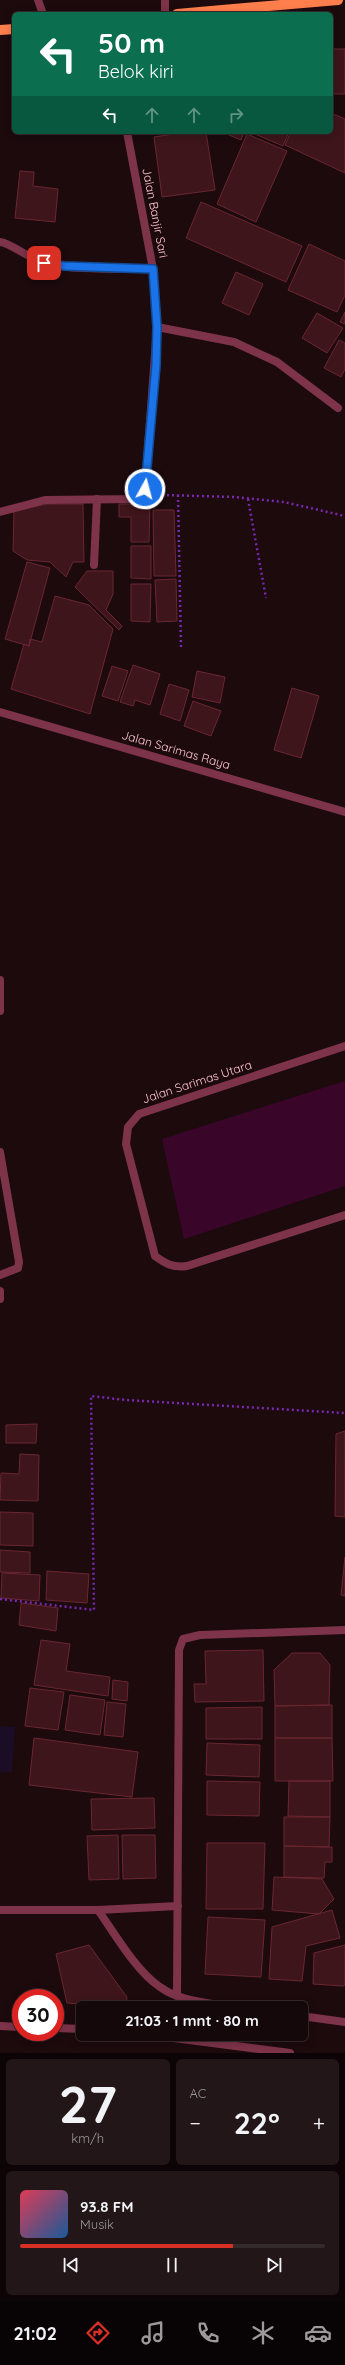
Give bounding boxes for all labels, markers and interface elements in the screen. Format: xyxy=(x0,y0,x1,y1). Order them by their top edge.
text: 50 m xyxy=(98,25,165,60)
icon: left xyxy=(32,28,84,80)
text: Belok kiri xyxy=(98,60,174,83)
icon: left xyxy=(99,104,121,126)
icon: ahead xyxy=(141,104,163,126)
icon: ahead xyxy=(183,104,205,126)
icon: right xyxy=(225,104,247,126)
street label: Jalan Banjir Sari xyxy=(139,167,172,259)
pin xyxy=(27,246,61,280)
icon: arrive xyxy=(33,252,55,274)
position arrow xyxy=(124,468,166,510)
street label: Jalan Sarimas Raya xyxy=(120,727,232,772)
street label: Jalan Sarimas Utara xyxy=(140,1057,254,1106)
speed limit sign: 30 xyxy=(12,1989,64,2041)
text: 21:03 · 1 mnt · 80 m xyxy=(125,2011,259,2030)
text: 27 xyxy=(59,2071,117,2136)
text: AC xyxy=(190,2085,206,2101)
text: 22° xyxy=(234,2104,280,2142)
text: − xyxy=(190,2109,201,2137)
text: + xyxy=(313,2109,325,2137)
text: km/h xyxy=(71,2130,104,2146)
text: 93.8 FM xyxy=(80,2197,133,2216)
text: Musik xyxy=(80,2216,114,2232)
icon: previous xyxy=(60,2254,82,2276)
icon: pause xyxy=(161,2254,183,2276)
icon: next xyxy=(263,2254,285,2276)
icon: directions xyxy=(84,2319,112,2347)
icon: music xyxy=(139,2319,167,2347)
icon: phone xyxy=(194,2319,222,2347)
icon: climate xyxy=(249,2319,277,2347)
icon: car xyxy=(304,2319,332,2347)
text: 21:02 xyxy=(13,2322,57,2345)

